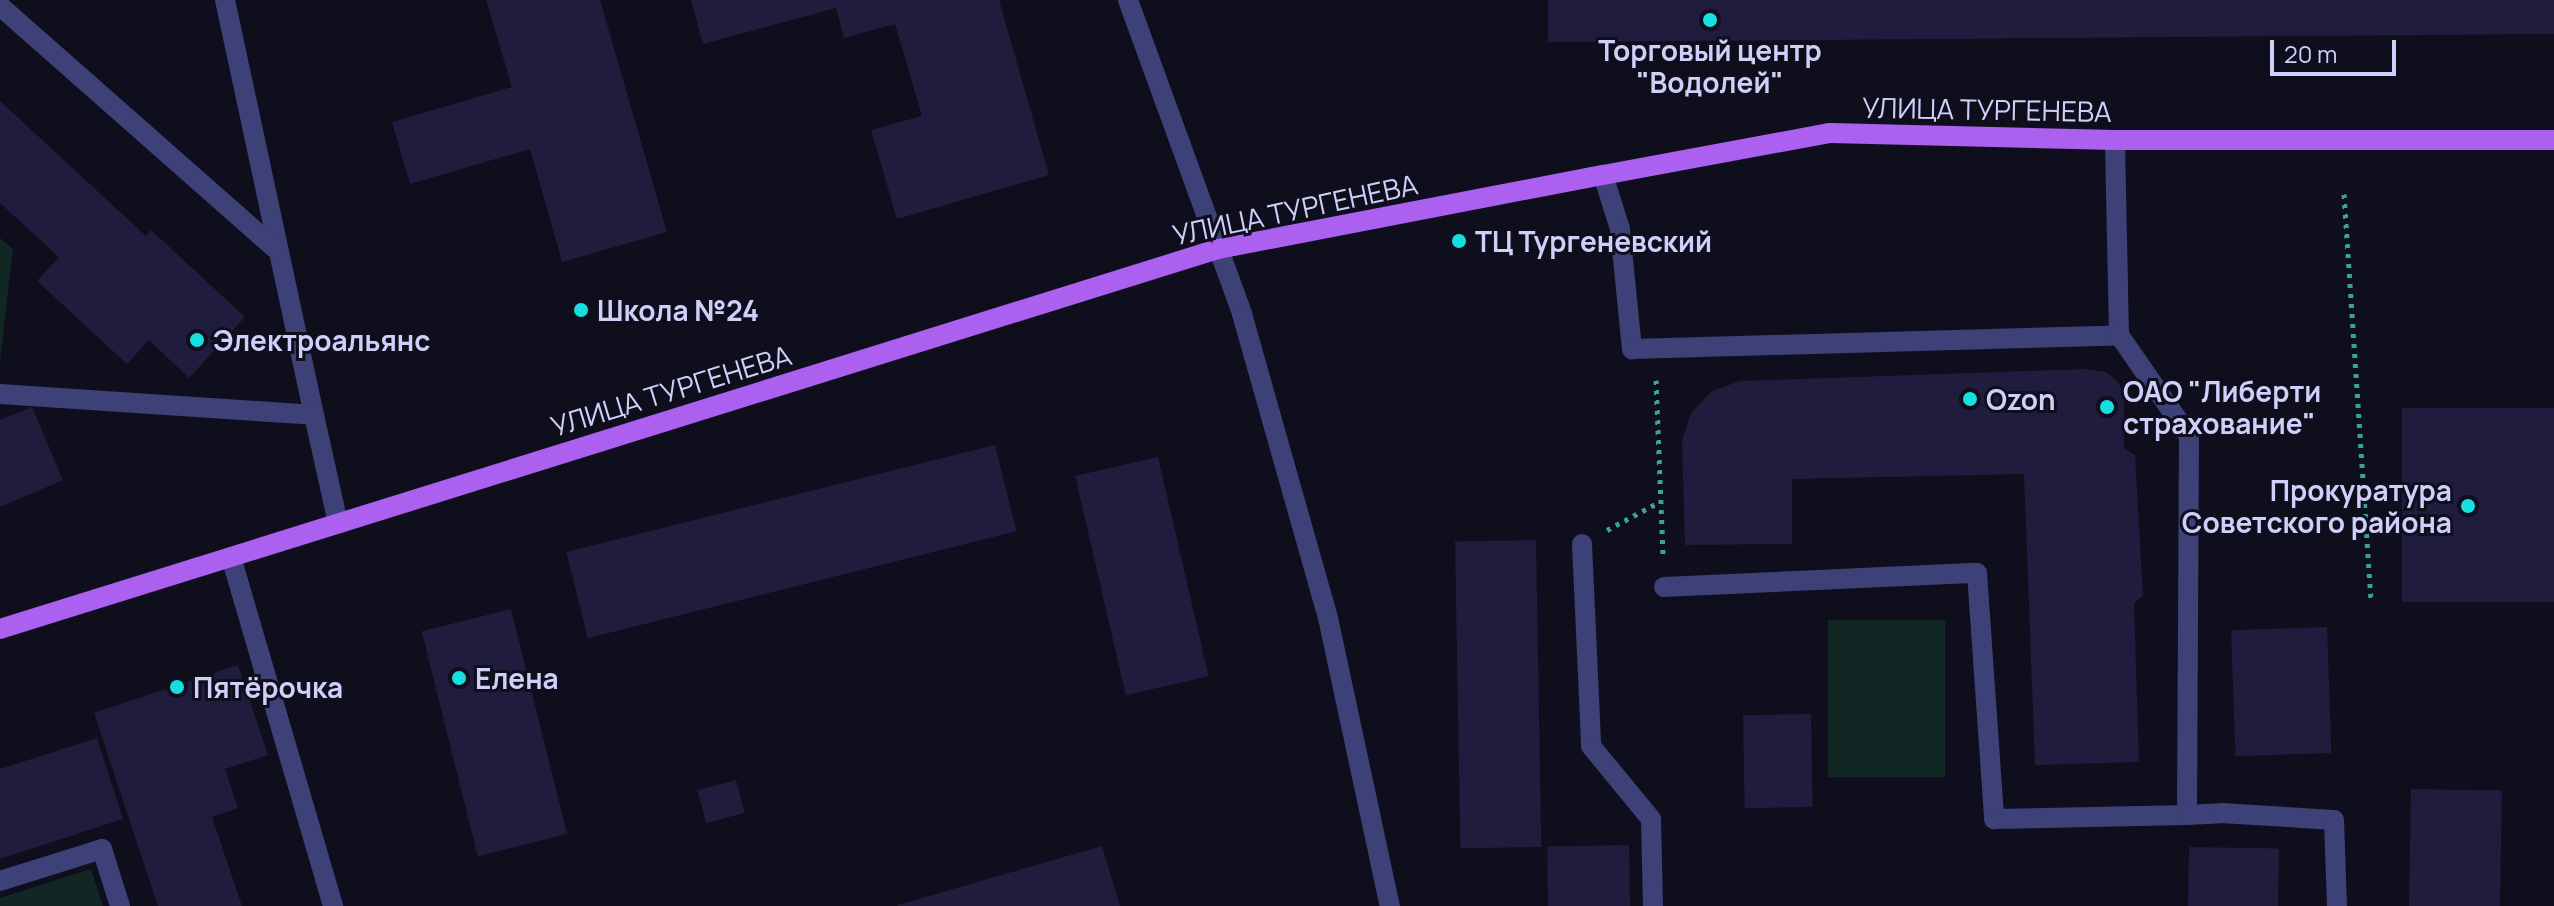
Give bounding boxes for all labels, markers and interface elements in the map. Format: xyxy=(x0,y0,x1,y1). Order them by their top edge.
marker: Торговый центр "Водолей" xyxy=(1701,11,1719,29)
scale bar xyxy=(2274,24,2400,74)
place label: Торговый центр "Водолей" xyxy=(1598,33,1822,99)
text: 20 m xyxy=(2284,37,2337,70)
street label: УЛИЦА ТУРГЕНЕВА xyxy=(1862,90,2112,128)
street label: УЛИЦА ТУРГЕНЕВА xyxy=(1169,167,1421,251)
place label: ТЦ Тургеневский xyxy=(1475,224,1712,258)
marker: ТЦ Тургеневский xyxy=(1450,232,1468,250)
place label: Школа №24 xyxy=(597,293,759,327)
marker: Школа №24 xyxy=(572,301,590,319)
place label: Электроальянс xyxy=(213,323,430,357)
marker: Электроальянс xyxy=(188,331,206,349)
street label: УЛИЦА ТУРГЕНЕВА xyxy=(547,337,795,443)
place label: ОАО "Либерти страхование" xyxy=(2123,374,2321,440)
place label: Ozon xyxy=(1986,382,2056,416)
marker: Ozon xyxy=(1961,390,1979,408)
marker: ОАО "Либерти страхование" xyxy=(2098,398,2116,416)
place label: Прокуратура Советского района xyxy=(2182,473,2452,539)
marker: Прокуратура Советского района xyxy=(2459,497,2477,515)
place label: Елена xyxy=(475,661,559,695)
marker: Елена xyxy=(450,669,468,687)
place label: Пятёрочка xyxy=(193,670,343,704)
marker: Пятёрочка xyxy=(168,678,186,696)

